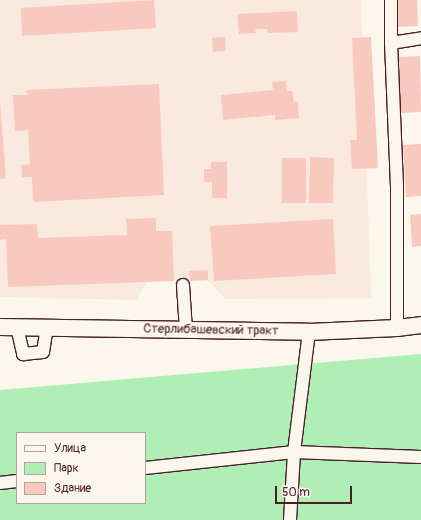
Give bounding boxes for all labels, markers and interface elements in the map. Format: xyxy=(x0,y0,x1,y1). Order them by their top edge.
street label: Стерлибашевский тракт xyxy=(143,321,279,339)
legend xyxy=(16,432,146,504)
text: Улица xyxy=(54,441,86,456)
text: Парк xyxy=(54,461,79,476)
scale bar xyxy=(277,478,354,504)
text: Здание xyxy=(54,481,91,496)
text: 50 m xyxy=(282,485,310,500)

